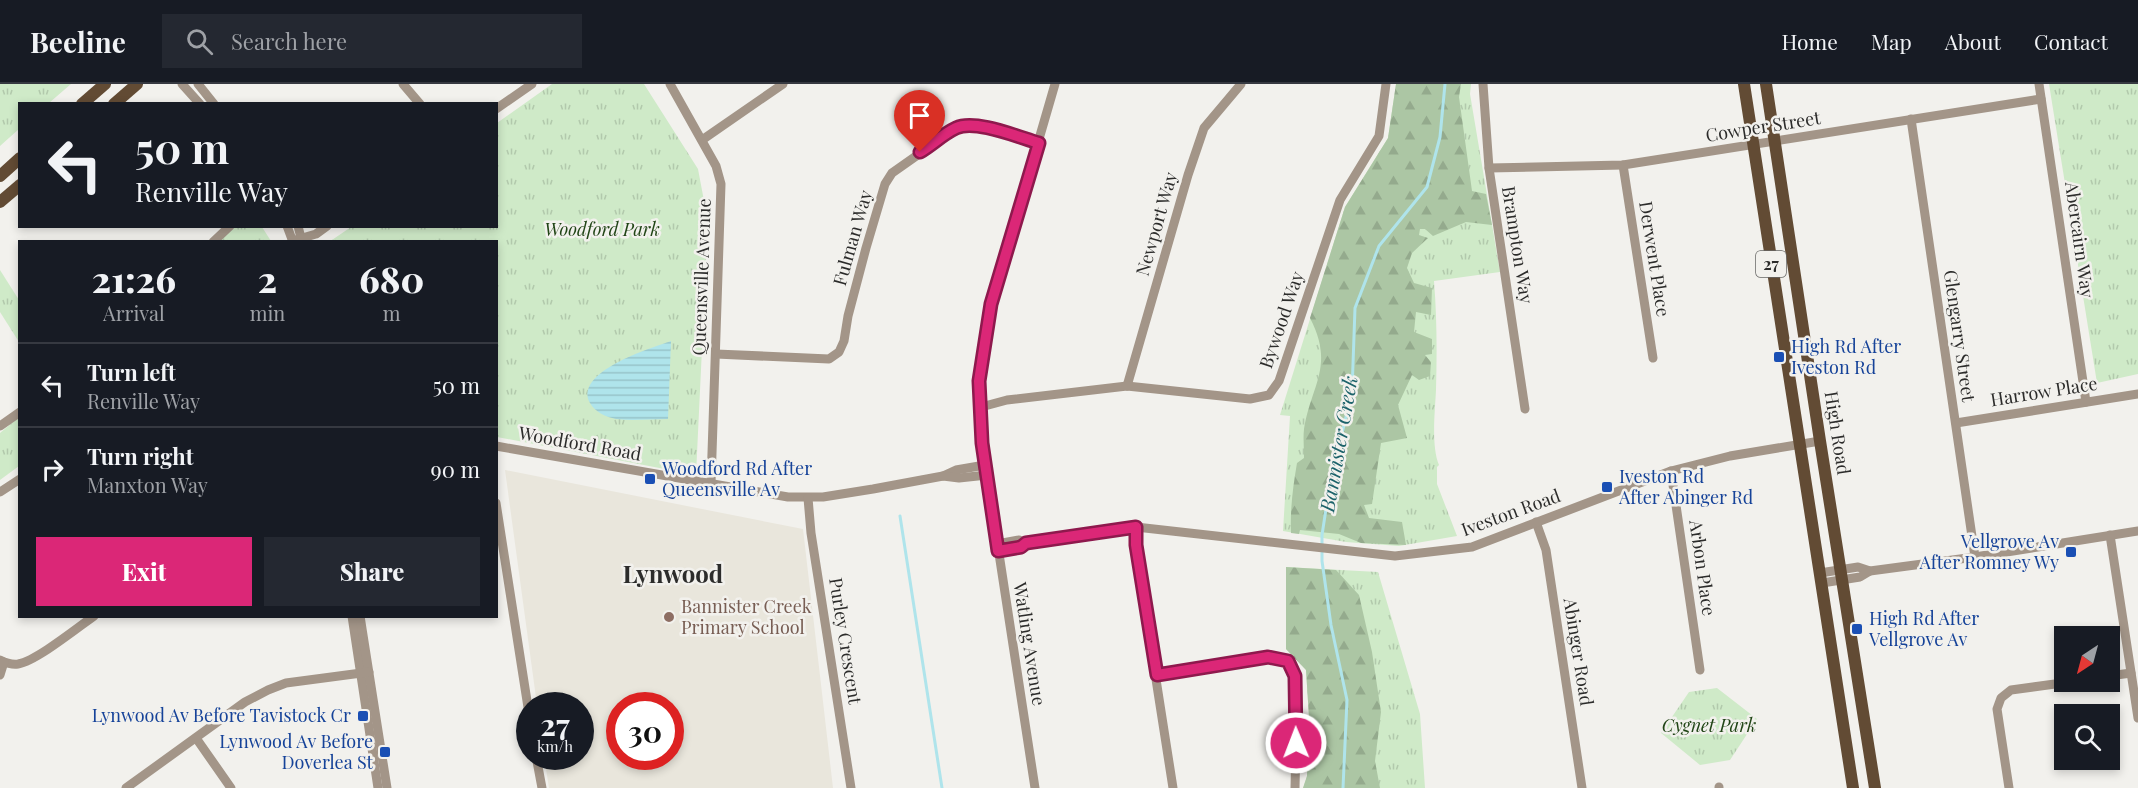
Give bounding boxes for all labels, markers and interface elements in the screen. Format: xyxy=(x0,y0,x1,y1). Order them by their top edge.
search box xyxy=(162,14,582,68)
text: Beeline xyxy=(30,23,126,60)
icon: search xyxy=(183,25,216,58)
text: Search here xyxy=(231,26,347,56)
text: Home xyxy=(1782,27,1838,55)
text: Map xyxy=(1871,27,1912,55)
text: About xyxy=(1945,27,2001,55)
text: Contact xyxy=(2034,27,2108,55)
pin xyxy=(894,90,945,152)
icon: arrive xyxy=(903,99,936,132)
street label: Cowper Street xyxy=(1704,105,1823,147)
text: 50 m xyxy=(135,119,229,175)
icon: left xyxy=(36,126,114,204)
street label: Newport Way xyxy=(1130,169,1182,278)
text: Renville Way xyxy=(135,173,288,209)
street label: Abercairn Way xyxy=(2060,179,2100,300)
street label: Brampton Way xyxy=(1497,184,1539,305)
street label: Fulman Way xyxy=(827,187,877,288)
street label: Queensville Avenue xyxy=(686,198,716,356)
street label: Derwent Place xyxy=(1634,199,1676,318)
park label: Woodford Park xyxy=(544,217,660,241)
road number: 27 xyxy=(1756,251,1786,277)
text: 21:26 xyxy=(92,254,176,302)
text: 2 xyxy=(258,254,277,302)
text: 680 xyxy=(359,254,424,302)
street label: Bywood Way xyxy=(1253,268,1309,371)
street label: Glengarry Street xyxy=(1939,268,1981,404)
text: Arrival xyxy=(103,299,165,326)
text: min xyxy=(250,299,285,326)
text: m xyxy=(383,299,401,326)
place label: High Rd After Iveston Rd xyxy=(1791,334,1901,379)
marker: High Rd After Iveston Rd xyxy=(1772,350,1786,364)
text: Turn left xyxy=(87,357,176,387)
icon: left xyxy=(36,369,69,402)
text: 50 m xyxy=(433,370,480,400)
street label: Harrow Place xyxy=(1989,371,2099,411)
water label: Bannister Creek xyxy=(1312,374,1363,515)
text: Renville Way xyxy=(87,387,200,414)
street label: High Road xyxy=(1820,389,1857,477)
street label: Woodford Road xyxy=(516,420,644,466)
text: Turn right xyxy=(87,441,193,471)
icon: right xyxy=(36,453,69,486)
text: 90 m xyxy=(431,454,480,484)
place label: Woodford Rd After Queensville Av xyxy=(661,456,812,501)
place label: Iveston Rd After Abinger Rd xyxy=(1618,464,1754,509)
text: Manxton Way xyxy=(87,471,208,498)
marker: Woodford Rd After Queensville Av xyxy=(643,472,657,486)
marker: Iveston Rd After Abinger Rd xyxy=(1600,480,1614,494)
street label: Iveston Road xyxy=(1458,483,1564,541)
street label: Arbon Place xyxy=(1684,517,1722,617)
place label: Vellgrove Av After Romney Wy xyxy=(1918,529,2059,574)
button: Exit xyxy=(36,537,252,606)
button: Share xyxy=(264,537,480,606)
marker: Vellgrove Av After Romney Wy xyxy=(2064,545,2078,559)
district label: Lynwood xyxy=(623,557,723,589)
street label: Purley Crescent xyxy=(824,576,868,706)
street label: Watling Avenue xyxy=(1008,579,1052,707)
place label: Bannister Creek Primary School xyxy=(681,594,812,639)
street label: Abinger Road xyxy=(1558,595,1599,708)
place label: High Rd After Vellgrove Av xyxy=(1868,606,1979,651)
marker: Bannister Creek Primary School xyxy=(662,610,676,624)
marker: High Rd After Vellgrove Av xyxy=(1850,622,1864,636)
north arrow xyxy=(2054,626,2120,692)
map controls xyxy=(2054,626,2120,770)
speed limit sign: 30 xyxy=(606,692,684,770)
place label: Lynwood Av Before Tavistock Cr xyxy=(92,703,351,727)
text: 27 xyxy=(540,704,570,744)
button: search xyxy=(2054,704,2120,770)
marker: Lynwood Av Before Tavistock Cr xyxy=(356,709,370,723)
position arrow xyxy=(1264,711,1328,775)
park label: Cygnet Park xyxy=(1662,713,1756,737)
place label: Lynwood Av Before Doverlea St xyxy=(219,729,374,774)
text: km/h xyxy=(537,736,573,756)
marker: Lynwood Av Before Doverlea St xyxy=(378,745,392,759)

